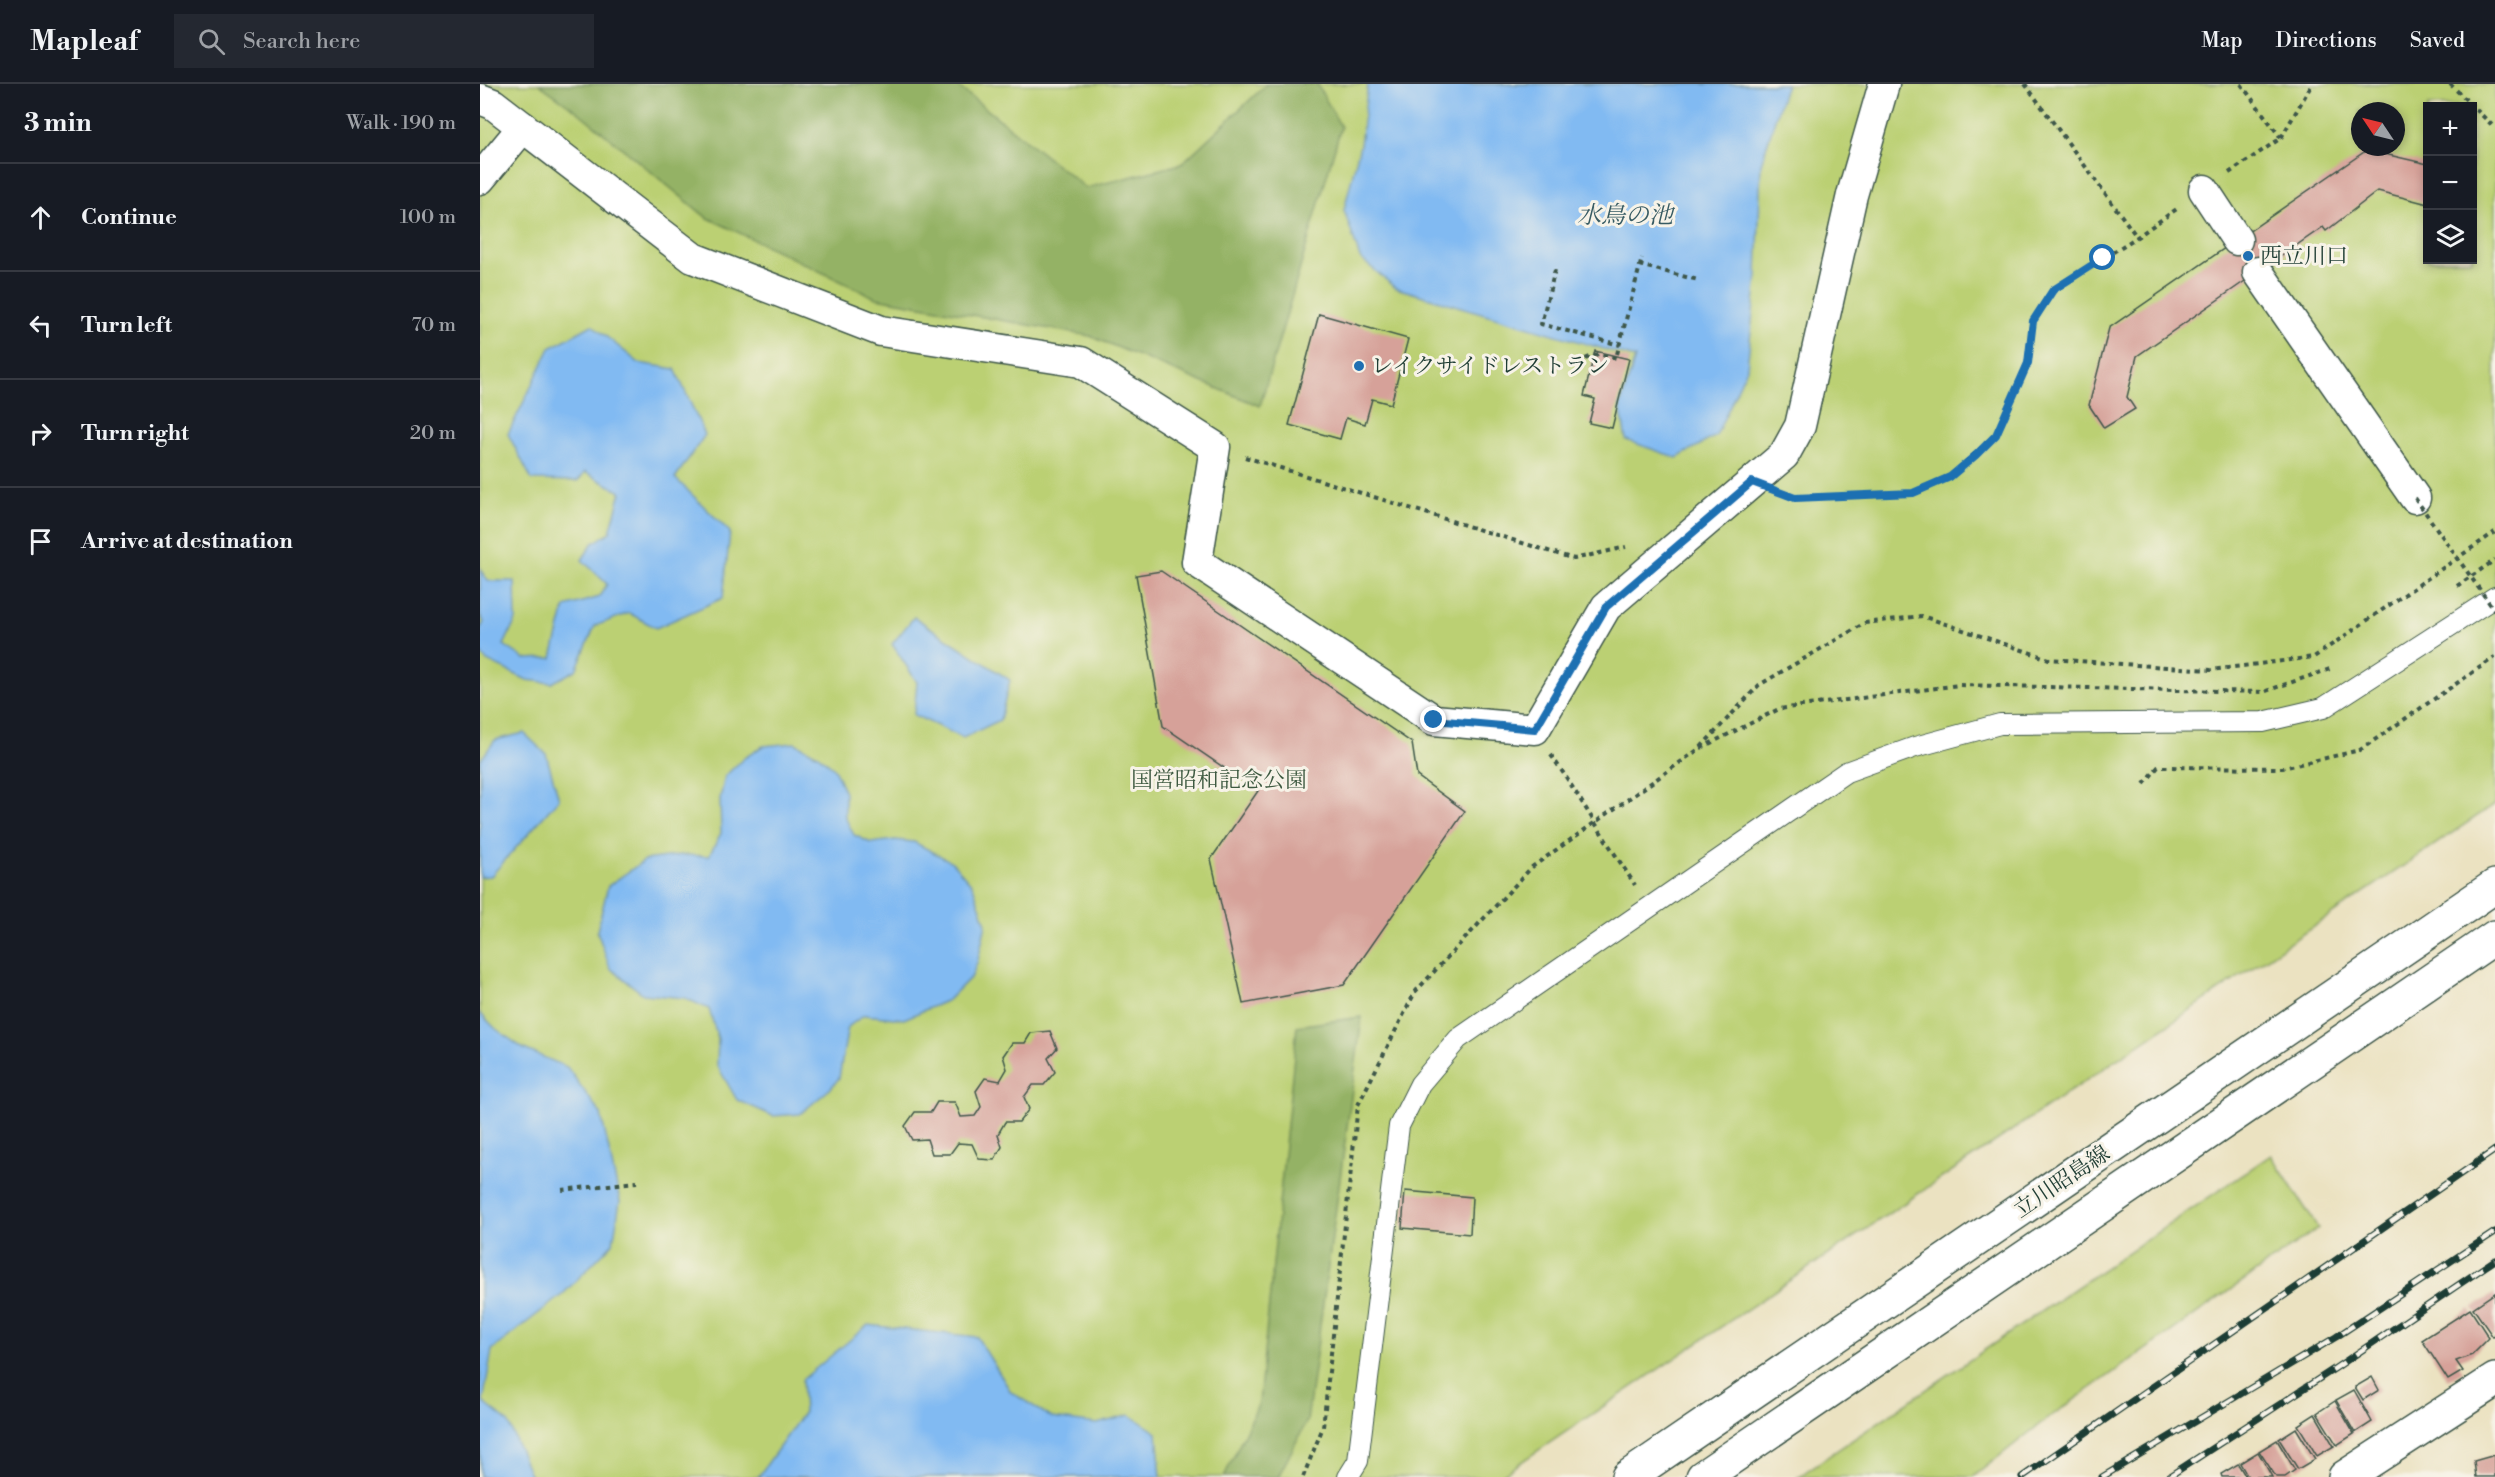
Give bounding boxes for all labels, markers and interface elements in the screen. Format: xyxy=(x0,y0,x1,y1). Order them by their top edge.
search box xyxy=(174,14,594,68)
text: Mapleaf xyxy=(30,24,138,59)
icon: search xyxy=(195,25,228,58)
text: Search here xyxy=(243,28,360,55)
text: Map xyxy=(2201,28,2243,54)
text: Directions xyxy=(2276,28,2377,54)
text: Saved xyxy=(2410,28,2465,54)
north arrow xyxy=(2351,102,2405,156)
map controls xyxy=(2423,102,2477,264)
button: + xyxy=(2423,102,2477,156)
text: 3 min xyxy=(24,107,92,139)
text: Walk · 190 m xyxy=(346,111,456,136)
button: − xyxy=(2423,156,2477,210)
icon: ahead xyxy=(24,201,57,234)
water label: 水鳥の池 xyxy=(1577,201,1676,231)
text: Continue xyxy=(81,204,177,231)
text: 100 m xyxy=(400,205,456,230)
button: layers xyxy=(2423,210,2477,264)
place label: 西立川口 xyxy=(2260,243,2348,270)
route start xyxy=(2089,244,2115,270)
marker: 西立川口 xyxy=(2241,249,2255,263)
icon: left xyxy=(24,309,57,342)
text: Turn left xyxy=(81,312,172,339)
text: 70 m xyxy=(412,313,456,338)
place label: レイクサイドレストラン xyxy=(1371,353,1609,380)
marker: レイクサイドレストラン xyxy=(1352,359,1366,373)
icon: right xyxy=(24,417,57,450)
text: Turn right xyxy=(81,420,189,447)
text: 20 m xyxy=(410,421,456,446)
icon: arrive xyxy=(24,525,57,558)
text: Arrive at destination xyxy=(81,528,293,555)
route end xyxy=(1420,706,1446,732)
park label: 国営昭和記念公園 xyxy=(1131,767,1307,794)
street label: 立川昭島線 xyxy=(2009,1140,2115,1224)

